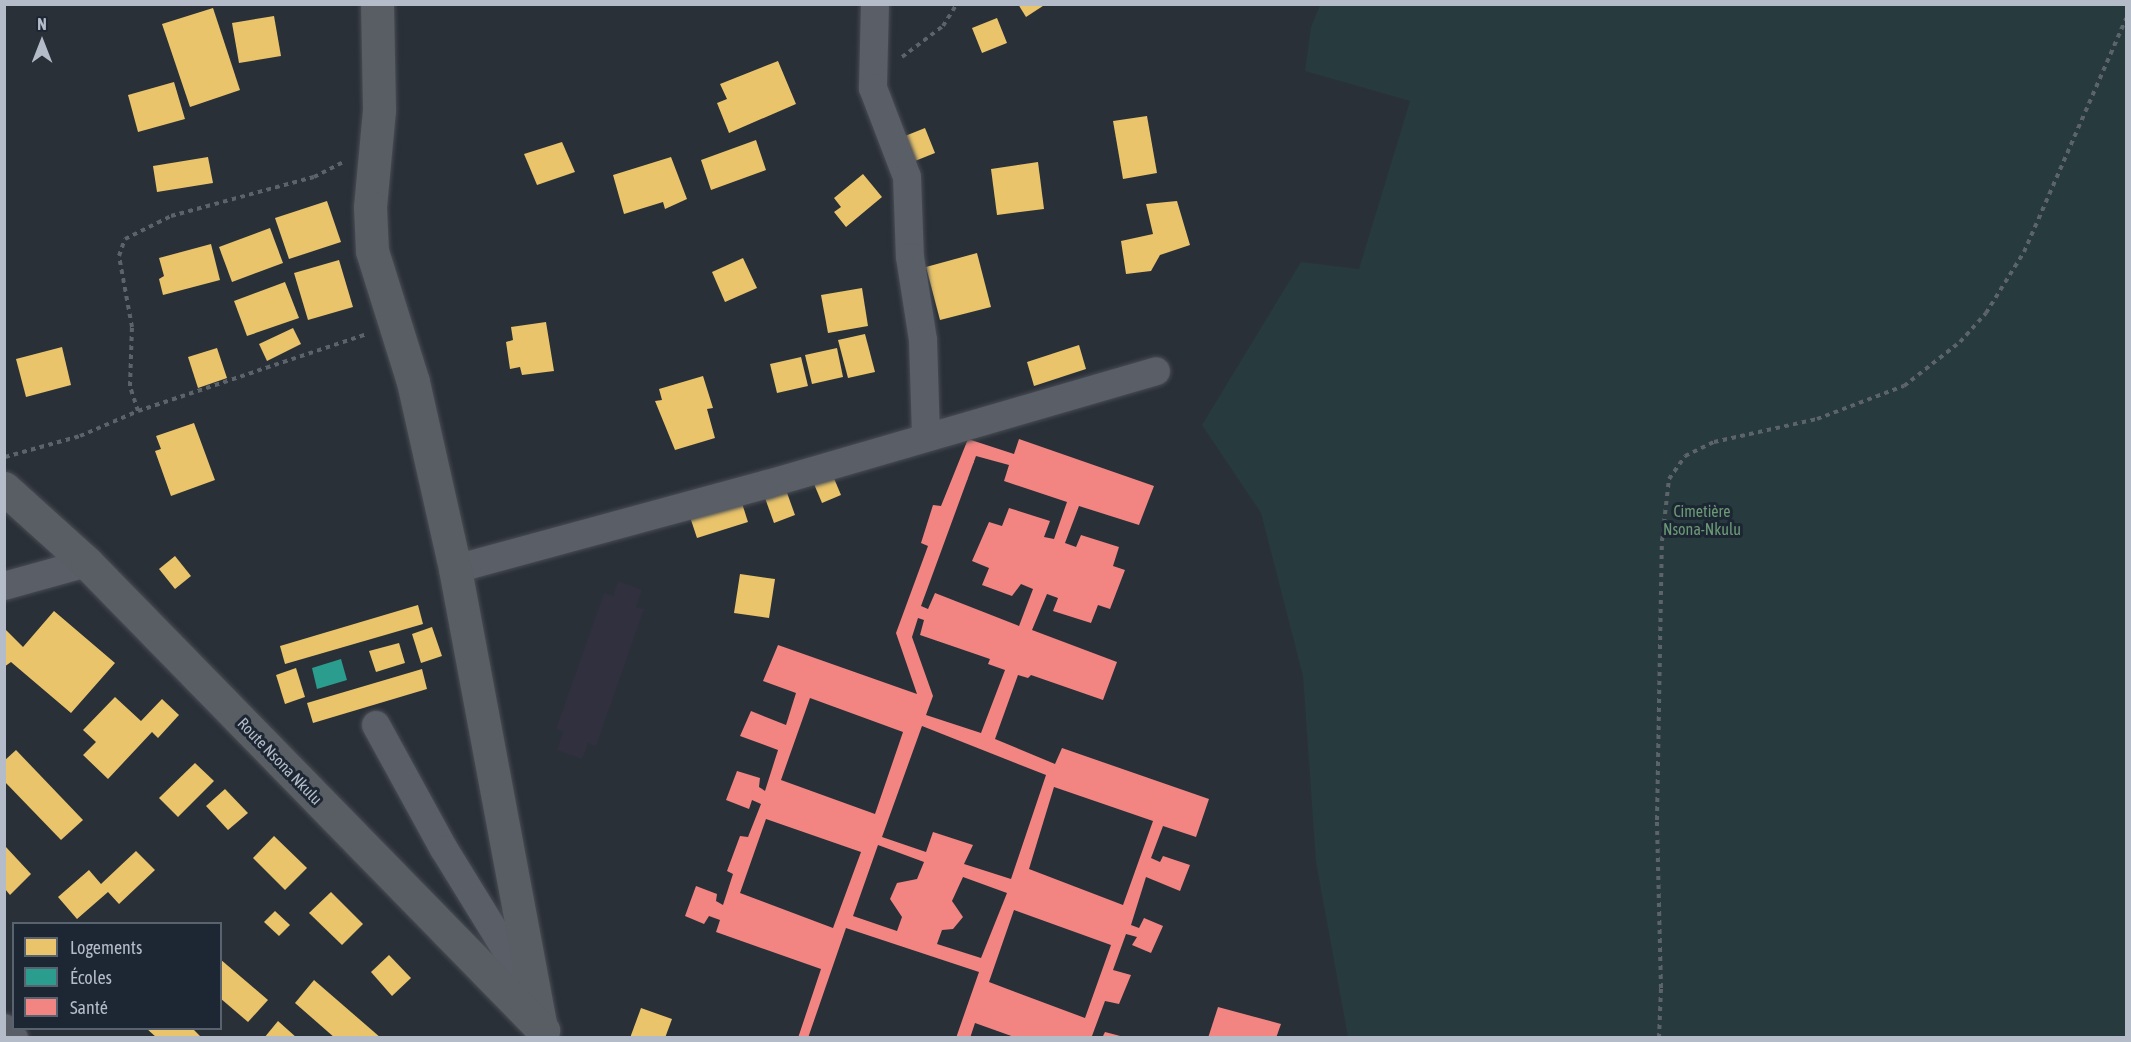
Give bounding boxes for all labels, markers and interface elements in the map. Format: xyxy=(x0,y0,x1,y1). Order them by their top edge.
north arrow xyxy=(12,12,72,72)
text: N xyxy=(37,15,47,33)
park label: Cimetière Nsona-Nkulu xyxy=(1663,501,1741,539)
street label: Route Nsona Nkulu xyxy=(234,714,326,808)
legend xyxy=(12,922,222,1030)
text: Logements xyxy=(70,937,142,958)
text: Écoles xyxy=(70,967,112,988)
text: Santé xyxy=(70,997,108,1018)

